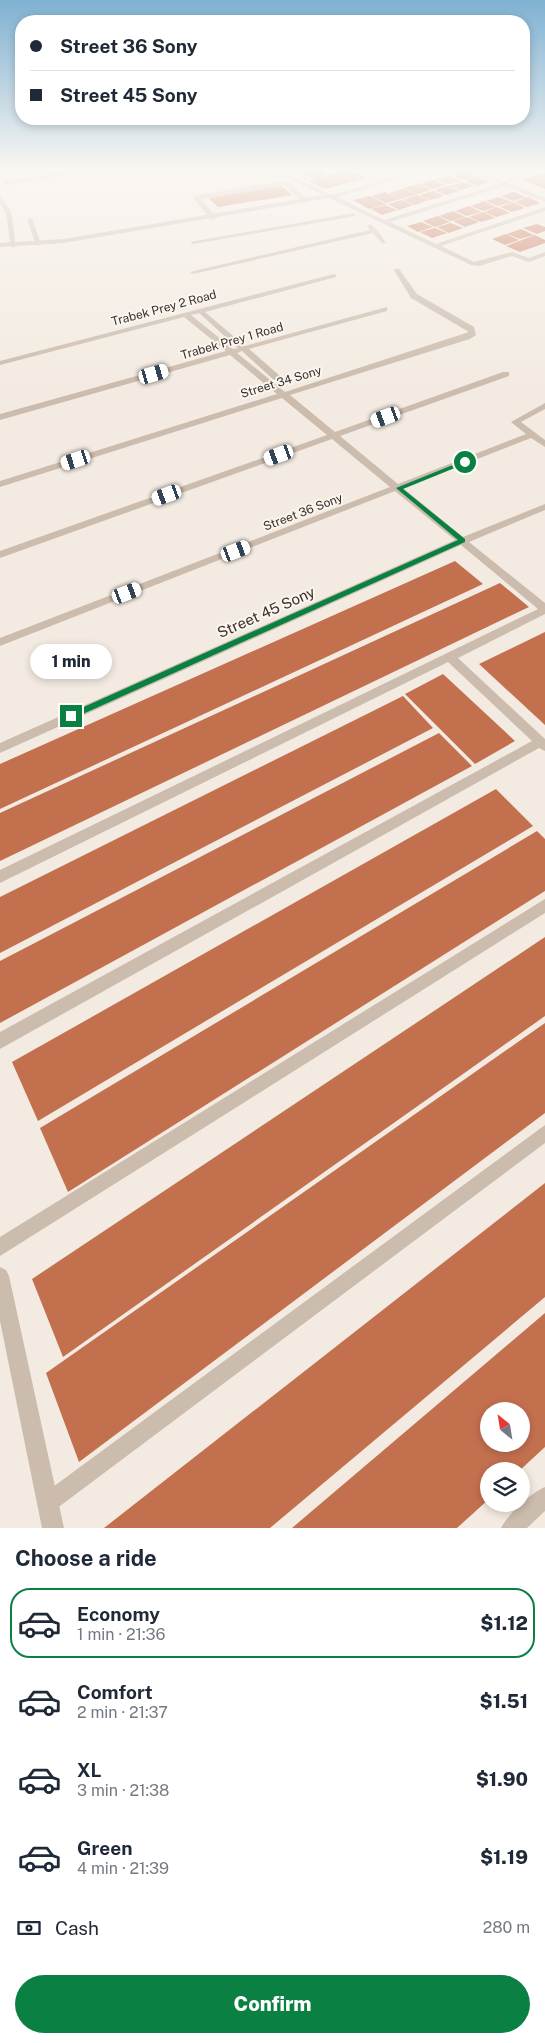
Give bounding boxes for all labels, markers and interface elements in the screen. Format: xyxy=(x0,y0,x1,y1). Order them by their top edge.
text: Street 36 Sony xyxy=(60,35,197,57)
text: Street 45 Sony xyxy=(60,84,197,106)
street label: Trabek Prey 2 Road xyxy=(110,287,218,329)
street label: Trabek Prey 1 Road xyxy=(179,320,285,362)
car xyxy=(137,363,170,385)
street label: Street 34 Sony xyxy=(239,363,324,401)
car xyxy=(369,405,402,429)
car xyxy=(262,443,295,467)
car xyxy=(59,448,92,472)
route start xyxy=(454,451,476,473)
car xyxy=(150,483,183,507)
street label: Street 36 Sony xyxy=(261,490,345,534)
car xyxy=(219,539,252,563)
car xyxy=(110,581,143,605)
street label: Street 45 Sony xyxy=(215,583,317,641)
callout: 1 min xyxy=(30,644,112,678)
text: 1 min xyxy=(51,652,91,671)
route end xyxy=(60,705,82,727)
north arrow xyxy=(480,1402,530,1452)
map controls xyxy=(480,1402,530,1512)
button: layers xyxy=(480,1462,530,1512)
text: Choose a ride xyxy=(15,1545,157,1571)
icon: car xyxy=(17,1601,62,1646)
text: Economy xyxy=(77,1603,160,1625)
text: $1.12 xyxy=(480,1612,528,1634)
text: 1 min · 21:36 xyxy=(77,1625,165,1644)
icon: car xyxy=(17,1679,62,1724)
text: Comfort xyxy=(77,1681,153,1703)
text: $1.51 xyxy=(480,1690,528,1712)
text: 2 min · 21:37 xyxy=(77,1703,168,1722)
icon: car xyxy=(17,1757,62,1802)
text: XL xyxy=(77,1759,102,1781)
text: $1.90 xyxy=(476,1768,528,1790)
text: 3 min · 21:38 xyxy=(77,1781,169,1800)
icon: car xyxy=(17,1835,62,1880)
text: Green xyxy=(77,1837,132,1859)
text: $1.19 xyxy=(480,1846,528,1868)
text: 4 min · 21:39 xyxy=(77,1859,169,1878)
icon: cash xyxy=(15,1914,43,1942)
text: Cash xyxy=(55,1917,99,1939)
text: 280 m xyxy=(483,1918,530,1937)
button: Confirm xyxy=(15,1975,530,2033)

